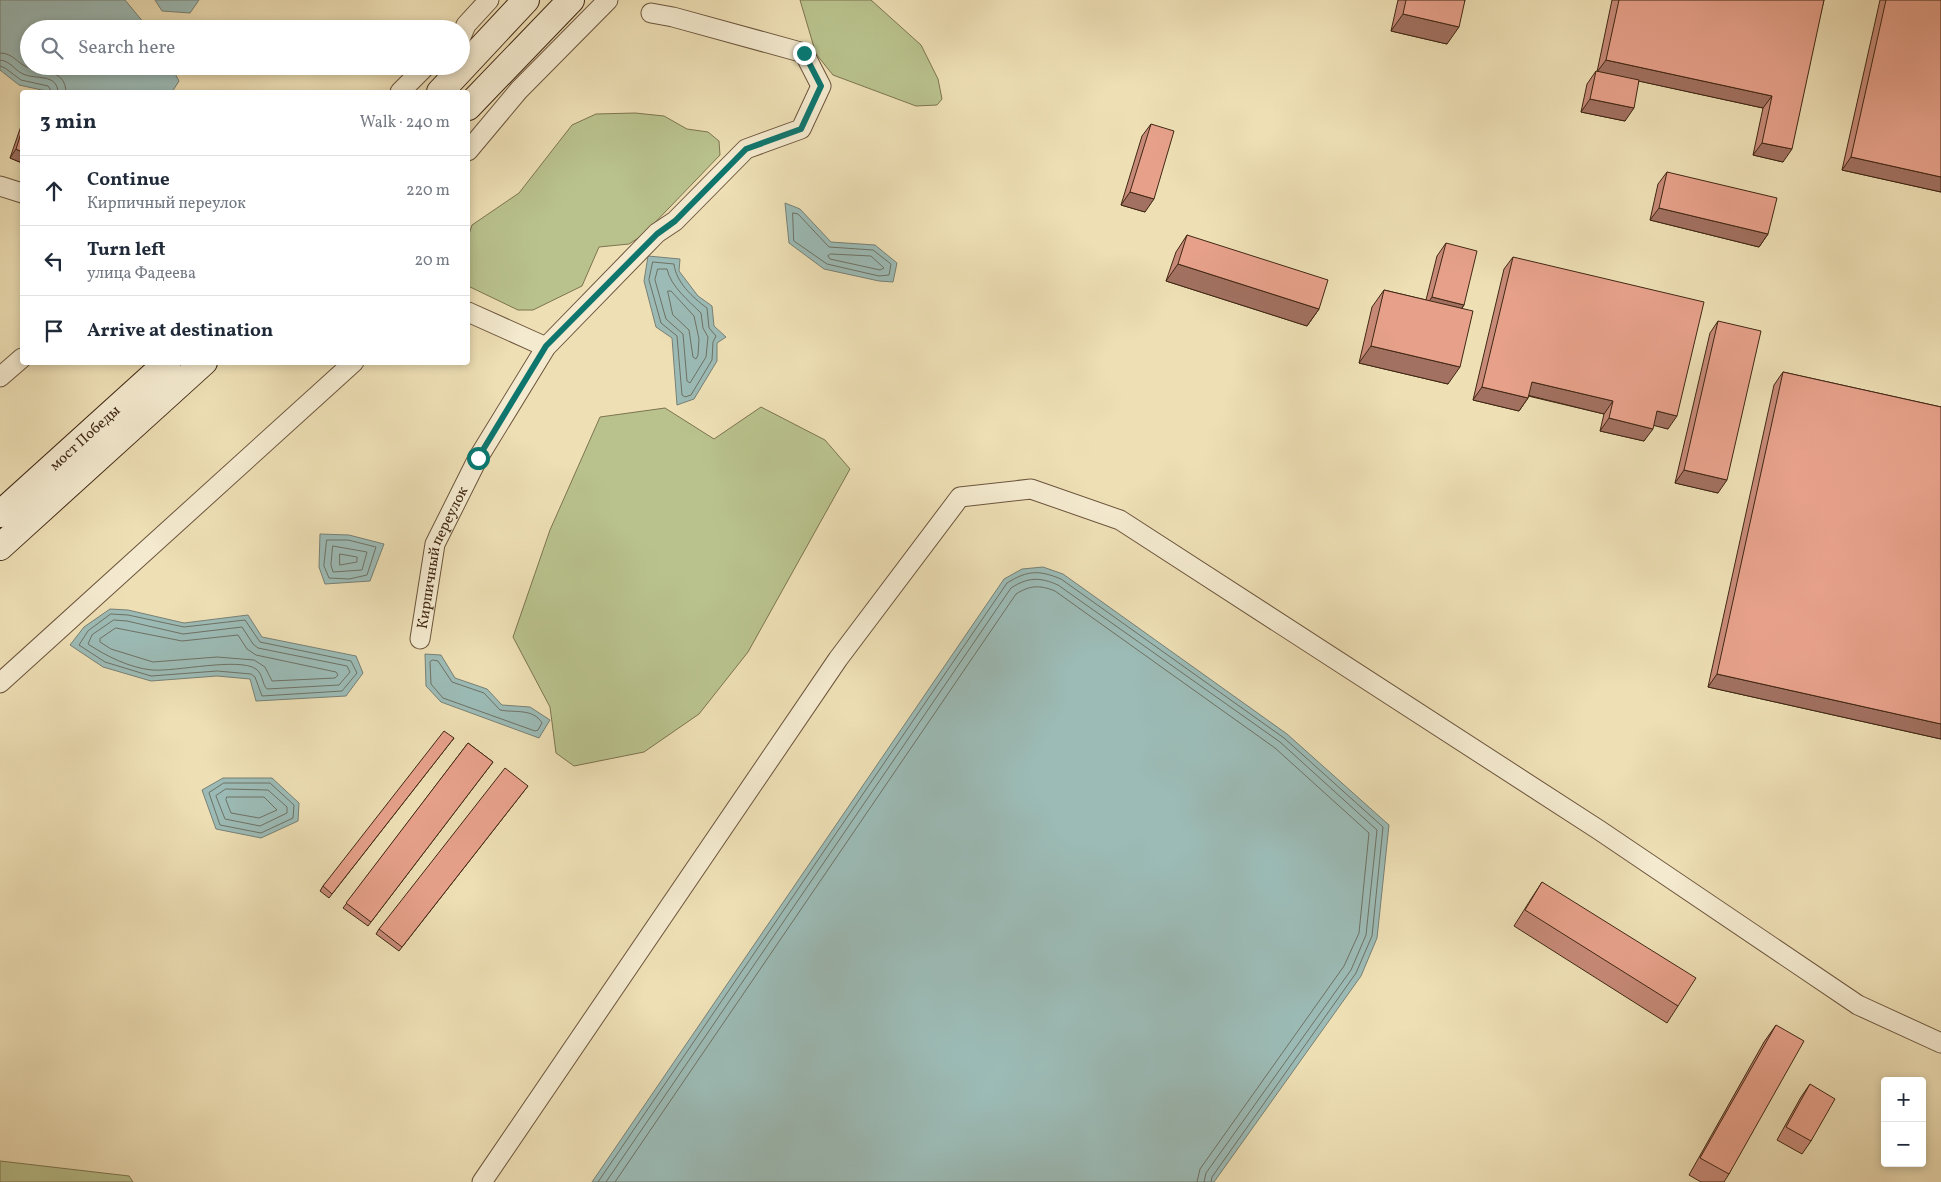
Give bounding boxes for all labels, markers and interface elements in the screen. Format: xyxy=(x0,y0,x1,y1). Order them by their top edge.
search box xyxy=(20,20,470,75)
icon: search xyxy=(38,34,66,62)
text: Search here xyxy=(78,35,175,61)
route end xyxy=(793,42,816,65)
text: 3 min xyxy=(40,108,96,137)
text: Walk · 240 m xyxy=(360,112,450,134)
text: Continue xyxy=(87,167,170,193)
icon: ahead xyxy=(40,177,68,205)
text: 220 m xyxy=(406,180,450,202)
text: Кирпичный переулок xyxy=(87,193,246,215)
text: Turn left xyxy=(87,237,166,263)
icon: left xyxy=(40,247,68,275)
text: 20 m xyxy=(415,250,450,272)
text: улица Фадеева xyxy=(87,263,196,285)
icon: arrive xyxy=(40,317,68,345)
text: Arrive at destination xyxy=(87,318,273,344)
street label: мост Победы xyxy=(46,401,126,476)
route start xyxy=(467,447,490,470)
street label: Кирпичный переулок xyxy=(413,483,474,631)
map controls xyxy=(1881,1077,1926,1167)
button: + xyxy=(1881,1077,1926,1122)
button: − xyxy=(1881,1122,1926,1167)

